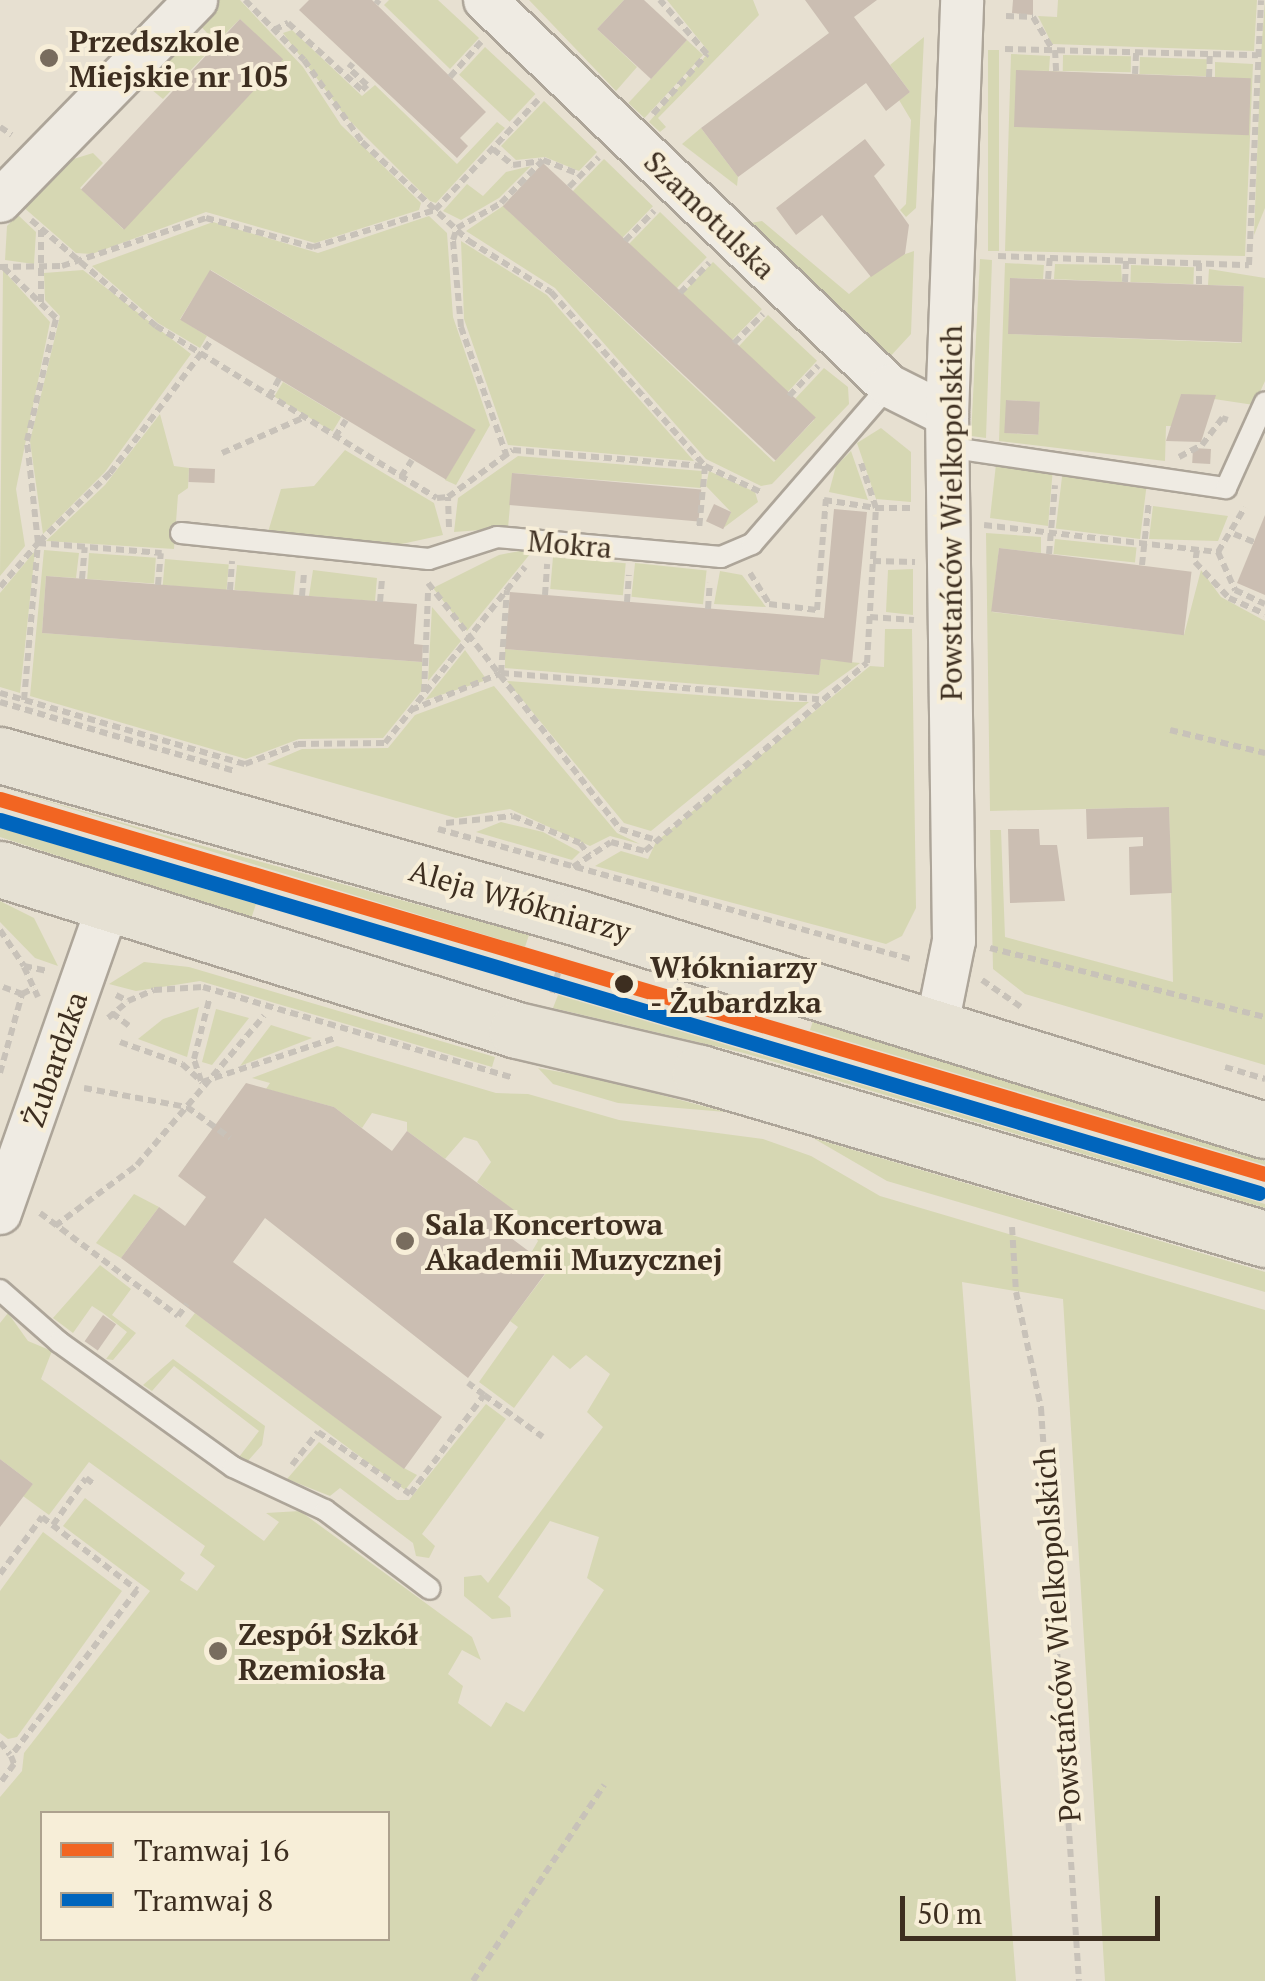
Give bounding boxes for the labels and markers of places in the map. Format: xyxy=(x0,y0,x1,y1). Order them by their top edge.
place label: Przedszkole Miejskie nr 105 xyxy=(69,23,289,94)
marker: Przedszkole Miejskie nr 105 xyxy=(38,47,60,69)
place label: Włókniarzy - Żubardzka xyxy=(650,949,823,1020)
marker: Włókniarzy - Żubardzka xyxy=(607,967,641,1001)
place label: Sala Koncertowa Akademii Muzycznej xyxy=(425,1206,723,1276)
marker: Sala Koncertowa Akademii Muzycznej xyxy=(394,1230,416,1252)
place label: Zespół Szkół Rzemiosła xyxy=(238,1616,418,1686)
marker: Zespół Szkół Rzemiosła xyxy=(207,1640,229,1662)

